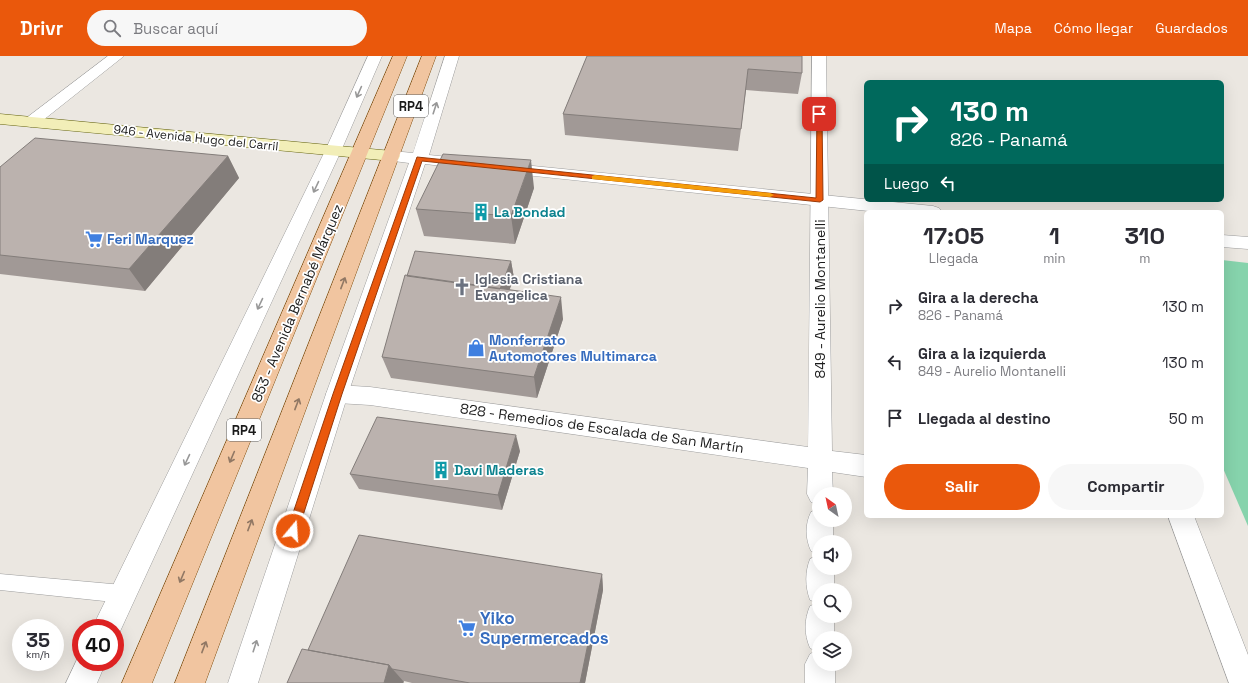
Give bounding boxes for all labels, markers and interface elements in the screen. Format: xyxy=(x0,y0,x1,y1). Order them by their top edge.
search box xyxy=(87,10,367,46)
text: Drivr xyxy=(20,16,63,41)
icon: search xyxy=(101,17,123,39)
text: Buscar aquí xyxy=(133,19,218,38)
text: Mapa xyxy=(995,19,1032,37)
text: Cómo llegar xyxy=(1054,19,1133,37)
text: Guardados xyxy=(1155,19,1228,37)
one-way arrow xyxy=(355,85,362,97)
text: 130 m xyxy=(950,93,1029,129)
road number: RP4 xyxy=(394,95,428,117)
icon: right xyxy=(884,96,936,148)
pin xyxy=(802,97,836,131)
one-way arrow xyxy=(432,102,439,115)
icon: arrive xyxy=(808,103,830,125)
street label: 946 - Avenida Hugo del Carril xyxy=(113,121,279,155)
text: 826 - Panamá xyxy=(950,128,1068,151)
icon: left xyxy=(937,172,959,194)
text: Luego xyxy=(884,174,929,193)
one-way arrow xyxy=(312,180,319,192)
street label: 853 - Avenida Bernabé Márquez xyxy=(247,201,347,405)
building icon: La Bondad xyxy=(471,202,491,222)
place label: La Bondad xyxy=(494,203,566,221)
street label: 849 - Aurelio Montanelli xyxy=(811,219,829,379)
text: 17:05 xyxy=(923,220,984,251)
text: 1 xyxy=(1049,220,1060,251)
text: 310 xyxy=(1124,220,1165,251)
supermarket icon: Feri Marquez xyxy=(84,229,104,249)
place label: Feri Marquez xyxy=(107,230,194,248)
text: Llegada xyxy=(929,250,978,267)
text: min xyxy=(1043,250,1066,267)
text: m xyxy=(1139,250,1150,267)
place label: Iglesia Cristiana Evangelica xyxy=(475,270,583,304)
one-way arrow xyxy=(340,277,348,289)
church icon: Iglesia Cristiana Evangelica xyxy=(452,277,472,297)
text: Gira a la derecha xyxy=(918,288,1038,307)
icon: right xyxy=(884,295,906,317)
text: 130 m xyxy=(1162,297,1204,316)
one-way arrow xyxy=(256,298,263,310)
text: 826 - Panamá xyxy=(918,307,1003,324)
place label: Monferrato Automotores Multimarca xyxy=(489,331,657,365)
shop icon: Monferrato Automotores Multimarca xyxy=(466,338,486,358)
text: Gira a la izquierda xyxy=(918,344,1046,363)
icon: left xyxy=(884,351,906,373)
text: 130 m xyxy=(1162,353,1204,372)
text: 849 - Aurelio Montanelli xyxy=(918,363,1066,380)
one-way arrow xyxy=(293,398,301,410)
street label: 828 - Remedios de Escalada de San Martín xyxy=(459,399,745,457)
icon: arrive xyxy=(884,407,906,429)
text: Llegada al destino xyxy=(918,409,1051,428)
text: 50 m xyxy=(1169,409,1204,428)
road number: RP4 xyxy=(227,419,261,441)
one-way arrow xyxy=(228,451,235,463)
one-way arrow xyxy=(183,453,190,465)
building icon: Davi Maderas xyxy=(431,460,451,480)
place label: Davi Maderas xyxy=(454,461,544,479)
button: Salir xyxy=(884,464,1040,510)
button: Compartir xyxy=(1048,464,1204,510)
north arrow xyxy=(812,487,852,527)
map controls xyxy=(812,487,852,671)
position arrow xyxy=(272,510,314,552)
one-way arrow xyxy=(247,520,255,532)
button: sound xyxy=(812,535,852,575)
one-way arrow xyxy=(177,571,185,583)
button: search xyxy=(812,583,852,623)
place label: Yiko Supermercados xyxy=(480,607,609,649)
supermarket icon: Yiko Supermercados xyxy=(457,618,477,638)
speed limit sign: 40 xyxy=(72,619,124,671)
text: 35 xyxy=(26,627,50,653)
button: layers xyxy=(812,631,852,671)
one-way arrow xyxy=(252,640,260,652)
one-way arrow xyxy=(200,641,208,653)
text: km/h xyxy=(26,648,50,661)

